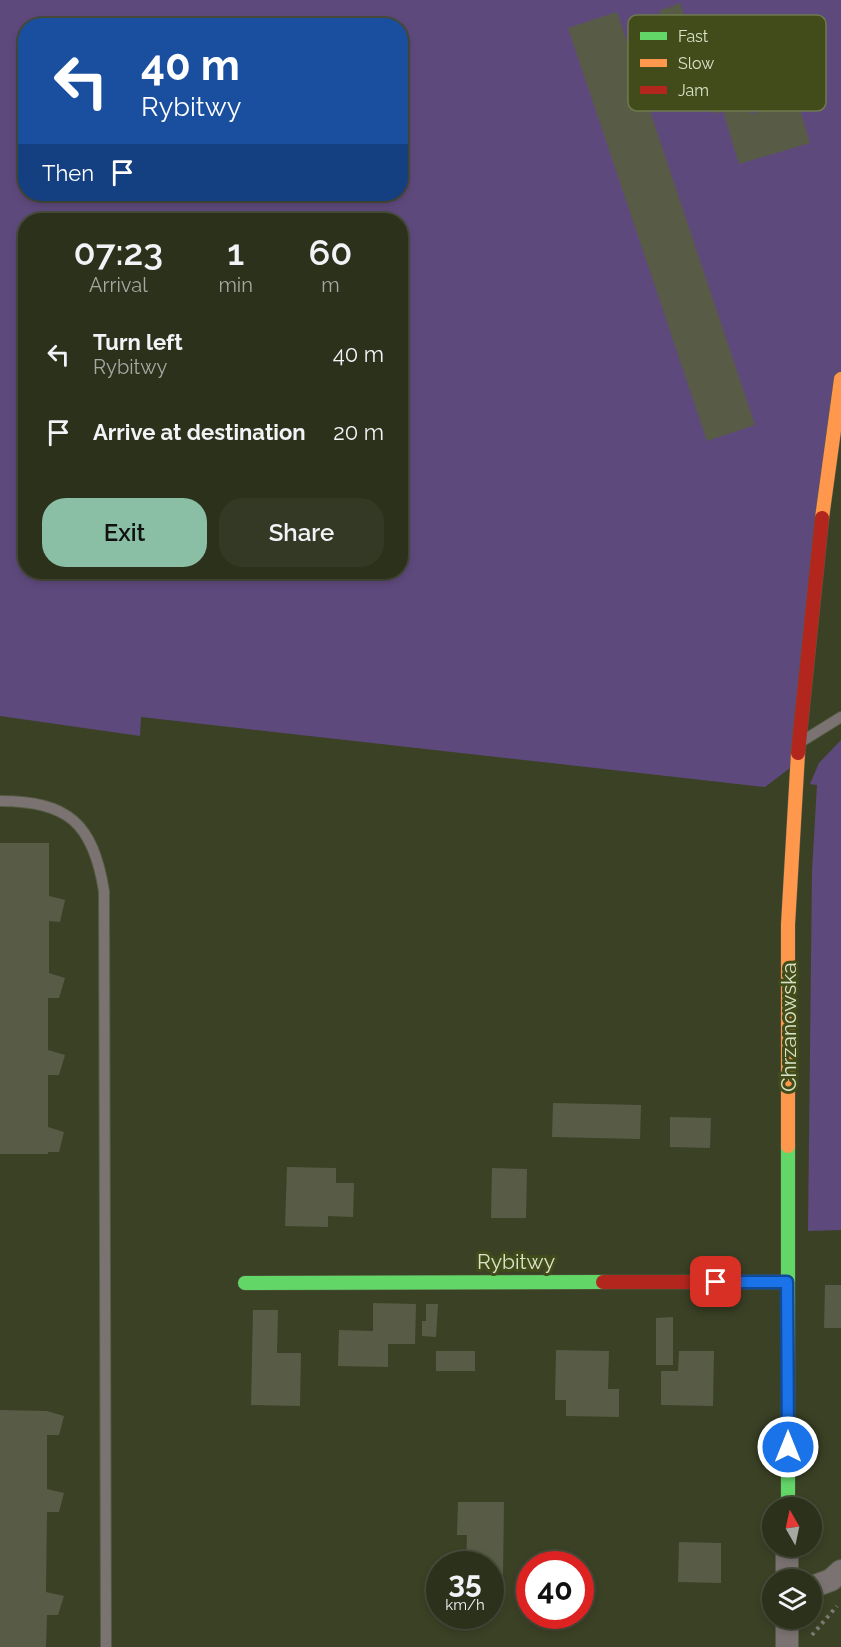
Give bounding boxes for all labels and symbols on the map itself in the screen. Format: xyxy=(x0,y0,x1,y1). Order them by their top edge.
legend xyxy=(628,15,826,111)
text: Fast xyxy=(678,27,709,46)
text: Slow xyxy=(678,54,714,73)
text: Jam xyxy=(678,81,709,100)
street label: Chrzanowska xyxy=(776,962,801,1092)
street label: Rybitwy xyxy=(477,1249,555,1274)
pin xyxy=(690,1256,741,1307)
position arrow xyxy=(756,1415,820,1479)
north arrow xyxy=(762,1497,822,1557)
speed limit sign: 40 xyxy=(516,1551,594,1629)

